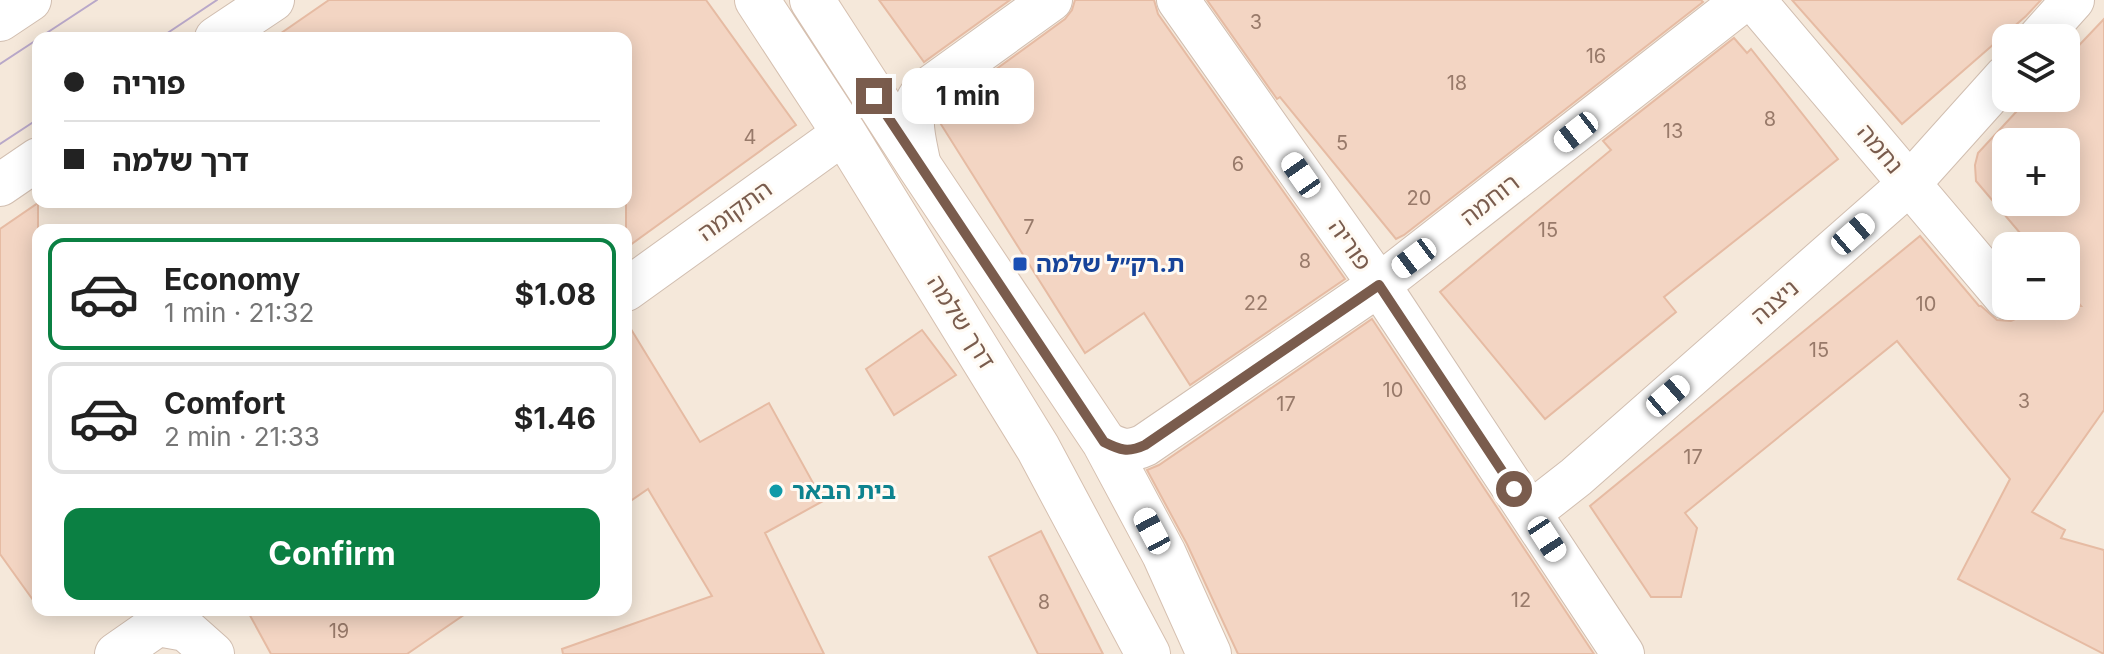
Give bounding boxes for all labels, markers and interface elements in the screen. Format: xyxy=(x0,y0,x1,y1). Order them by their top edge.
house number: 3 xyxy=(1250,10,1262,34)
map controls xyxy=(1992,24,2080,320)
button: layers xyxy=(1992,24,2080,112)
house number: 16 xyxy=(1586,44,1606,68)
text: פוריה xyxy=(112,65,186,101)
callout: 1 min xyxy=(902,68,1034,124)
house number: 18 xyxy=(1447,71,1467,95)
route end xyxy=(856,78,892,114)
text: 1 min xyxy=(936,80,1000,111)
house number: 8 xyxy=(1764,107,1776,131)
car xyxy=(1550,108,1602,156)
street label: נחמה xyxy=(1851,118,1909,179)
house number: 13 xyxy=(1663,119,1683,143)
house number: 4 xyxy=(744,125,756,149)
button: + xyxy=(1992,128,2080,216)
house number: 5 xyxy=(1336,131,1348,155)
text: דרך שלמה xyxy=(112,142,249,178)
car xyxy=(1277,148,1325,202)
house number: 6 xyxy=(1232,152,1244,176)
street label: רוחמה xyxy=(1455,168,1525,232)
street label: התקומה xyxy=(692,174,777,247)
house number: 20 xyxy=(1407,186,1431,210)
car xyxy=(1827,209,1879,259)
street label: פוריה xyxy=(1323,214,1378,276)
house number: 7 xyxy=(1023,215,1035,239)
house number: 15 xyxy=(1538,218,1558,242)
button: − xyxy=(1992,232,2080,320)
car xyxy=(1388,234,1440,282)
place label: ת.רק״ל שלמה xyxy=(1036,249,1185,278)
house number: 8 xyxy=(1299,249,1311,273)
marker: ת.רק״ל שלמה xyxy=(1011,255,1029,273)
icon: car xyxy=(68,258,140,330)
text: Economy xyxy=(164,261,300,297)
street label: דרך שלמה xyxy=(921,269,1002,374)
street label: ניצנה xyxy=(1745,273,1804,330)
text: $1.08 xyxy=(515,276,596,312)
house number: 22 xyxy=(1244,291,1268,315)
house number: 10 xyxy=(1916,292,1936,316)
text: 1 min · 21:32 xyxy=(164,297,314,328)
house number: 15 xyxy=(1809,338,1829,362)
car xyxy=(1642,371,1694,421)
house number: 10 xyxy=(1383,378,1403,402)
icon: car xyxy=(68,382,140,454)
text: Comfort xyxy=(164,385,285,421)
house number: 3 xyxy=(2018,389,2030,413)
house number: 17 xyxy=(1276,392,1296,416)
text: $1.46 xyxy=(514,400,596,436)
text: 2 min · 21:33 xyxy=(164,421,320,452)
house number: 17 xyxy=(1683,445,1703,469)
route start xyxy=(1496,471,1532,507)
place label: בית הבאר xyxy=(792,476,896,505)
marker: בית הבאר xyxy=(767,482,785,500)
car xyxy=(1130,504,1174,558)
button: Confirm xyxy=(64,508,600,600)
car xyxy=(1524,512,1570,566)
house number: 12 xyxy=(1511,588,1531,612)
house number: 8 xyxy=(1038,590,1050,614)
house number: 19 xyxy=(329,619,349,643)

